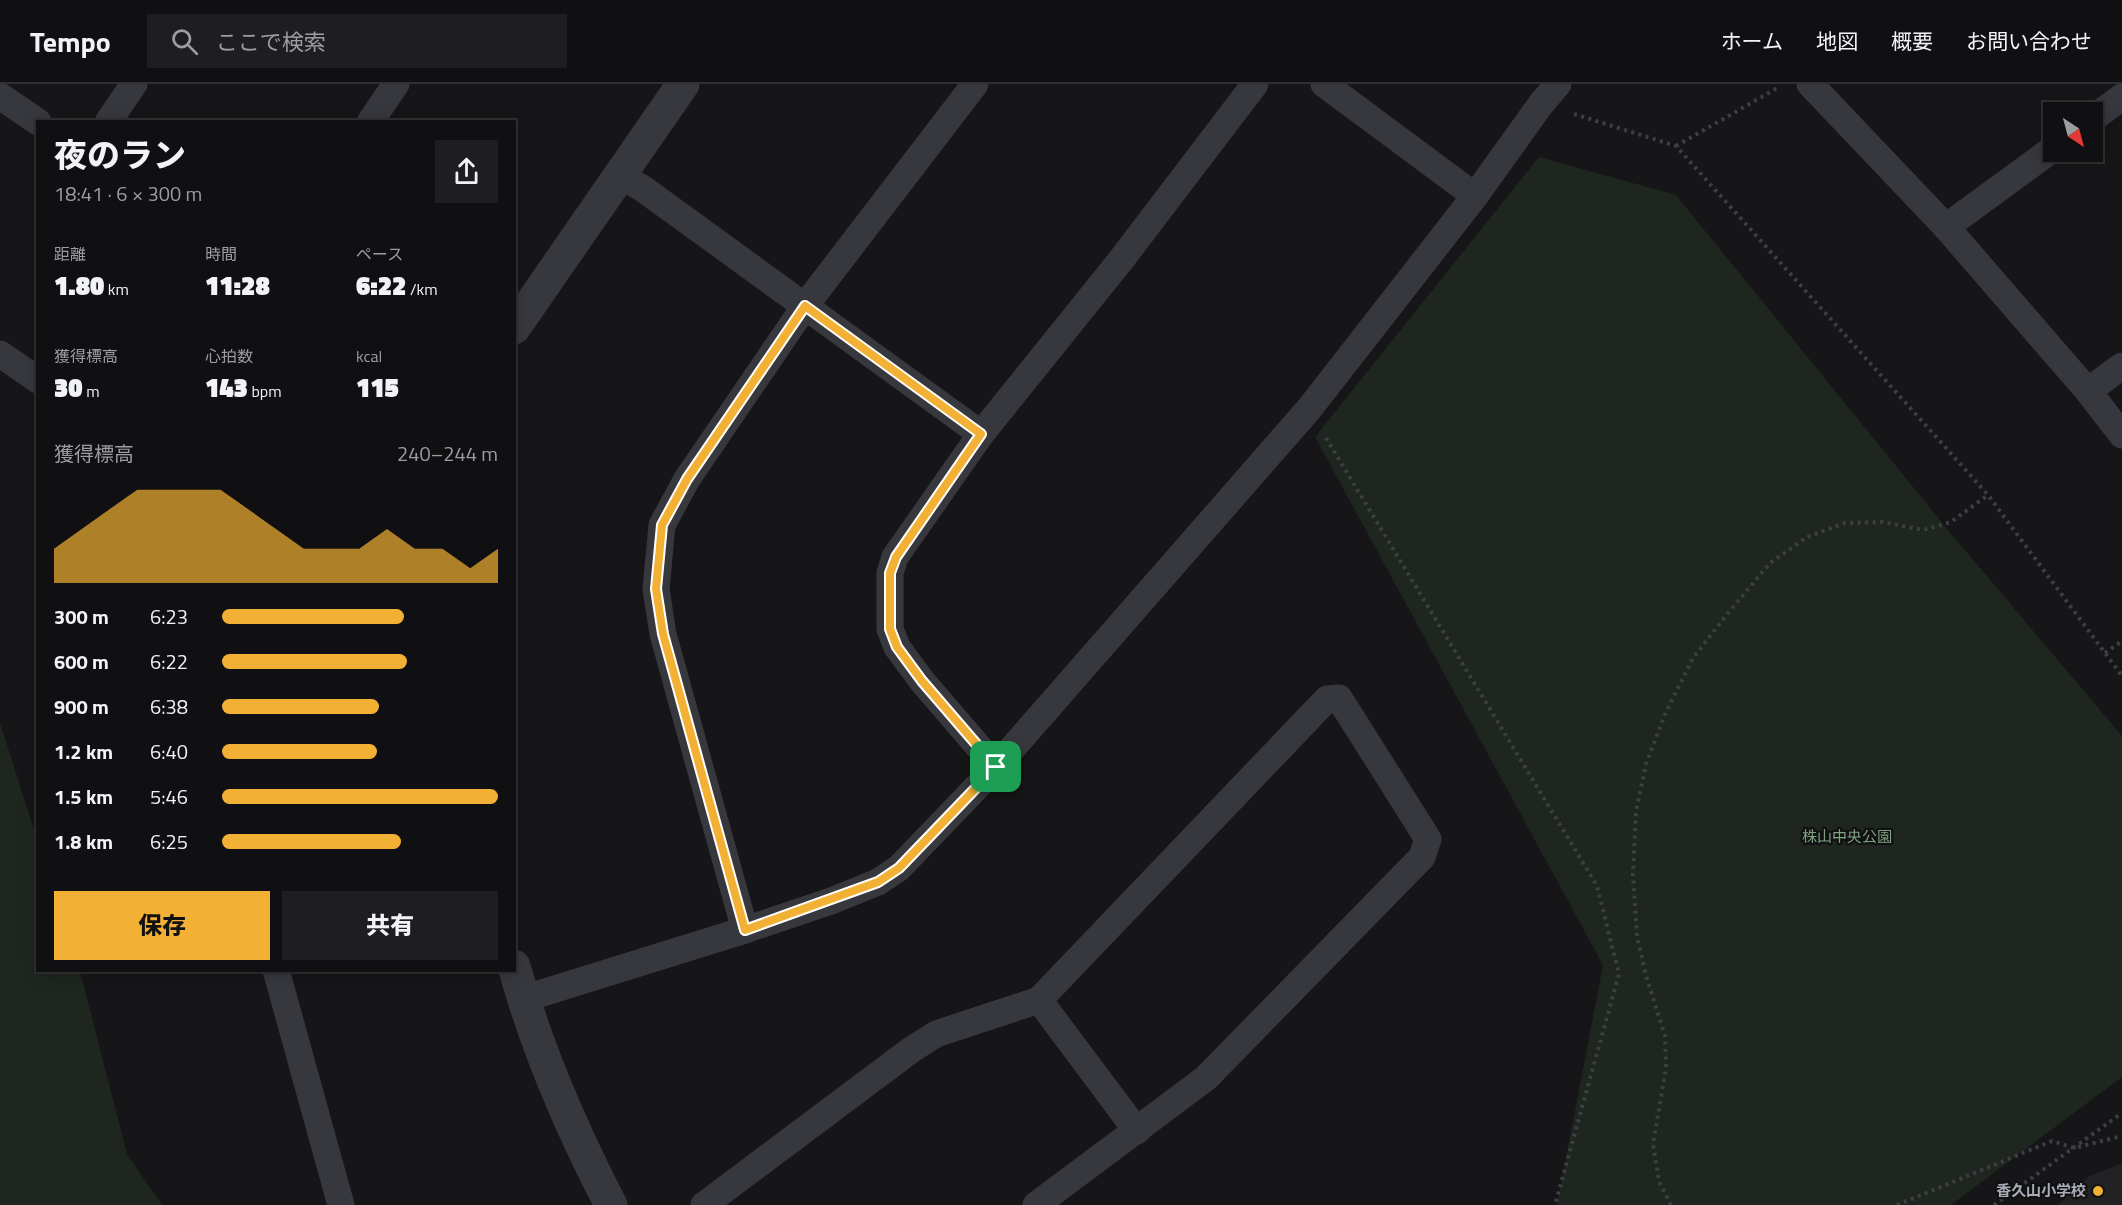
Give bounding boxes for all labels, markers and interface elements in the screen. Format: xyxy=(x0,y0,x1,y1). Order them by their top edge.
search box xyxy=(147,14,567,68)
text: Tempo xyxy=(30,20,111,63)
icon: search xyxy=(168,25,201,58)
text: ここで検索 xyxy=(216,25,326,59)
text: ホーム xyxy=(1721,25,1783,57)
text: 地図 xyxy=(1816,25,1858,57)
text: 概要 xyxy=(1891,25,1933,57)
text: お問い合わせ xyxy=(1966,25,2092,57)
north arrow xyxy=(2043,102,2103,162)
map controls xyxy=(2043,102,2103,162)
text: 夜のラン xyxy=(54,130,186,180)
button: share xyxy=(435,140,498,203)
text: 18:41 · 6 × 300 m xyxy=(54,178,202,209)
text: 距離 xyxy=(54,242,86,266)
text: 時間 xyxy=(205,242,237,266)
text: ペース xyxy=(356,242,403,266)
text: 1.80 xyxy=(54,266,104,305)
text: 11:28 xyxy=(205,266,270,305)
text: 6:22 xyxy=(356,266,406,305)
text: km xyxy=(104,277,129,301)
text: /km xyxy=(406,277,438,301)
text: 獲得標高 xyxy=(54,344,118,368)
text: 心拍数 xyxy=(205,344,253,368)
text: kcal xyxy=(356,344,382,368)
text: 30 xyxy=(54,368,83,407)
text: 143 xyxy=(205,368,248,407)
text: 115 xyxy=(356,368,399,407)
text: m xyxy=(83,379,100,403)
text: bpm xyxy=(248,379,282,403)
text: 獲得標高 xyxy=(54,438,134,469)
text: 240–244 m xyxy=(397,438,498,469)
text: 300 m xyxy=(54,601,109,632)
text: 6:23 xyxy=(150,601,188,632)
text: 600 m xyxy=(54,646,109,677)
text: 6:22 xyxy=(150,646,188,677)
text: 900 m xyxy=(54,691,109,722)
text: 6:38 xyxy=(150,691,188,722)
text: 1.2 km xyxy=(54,736,113,767)
text: 6:40 xyxy=(150,736,188,767)
pin xyxy=(970,741,1021,792)
icon: arrive xyxy=(979,750,1012,783)
text: 1.5 km xyxy=(54,781,113,812)
text: 5:46 xyxy=(150,781,188,812)
park label: 株山中央公園 xyxy=(1802,825,1892,848)
text: 1.8 km xyxy=(54,826,113,857)
text: 6:25 xyxy=(150,826,188,857)
button: 保存 xyxy=(54,891,270,960)
button: 共有 xyxy=(282,891,498,960)
place label: 香久山小学校 xyxy=(1996,1179,2086,1202)
marker: 香久山小学校 xyxy=(2091,1184,2105,1198)

